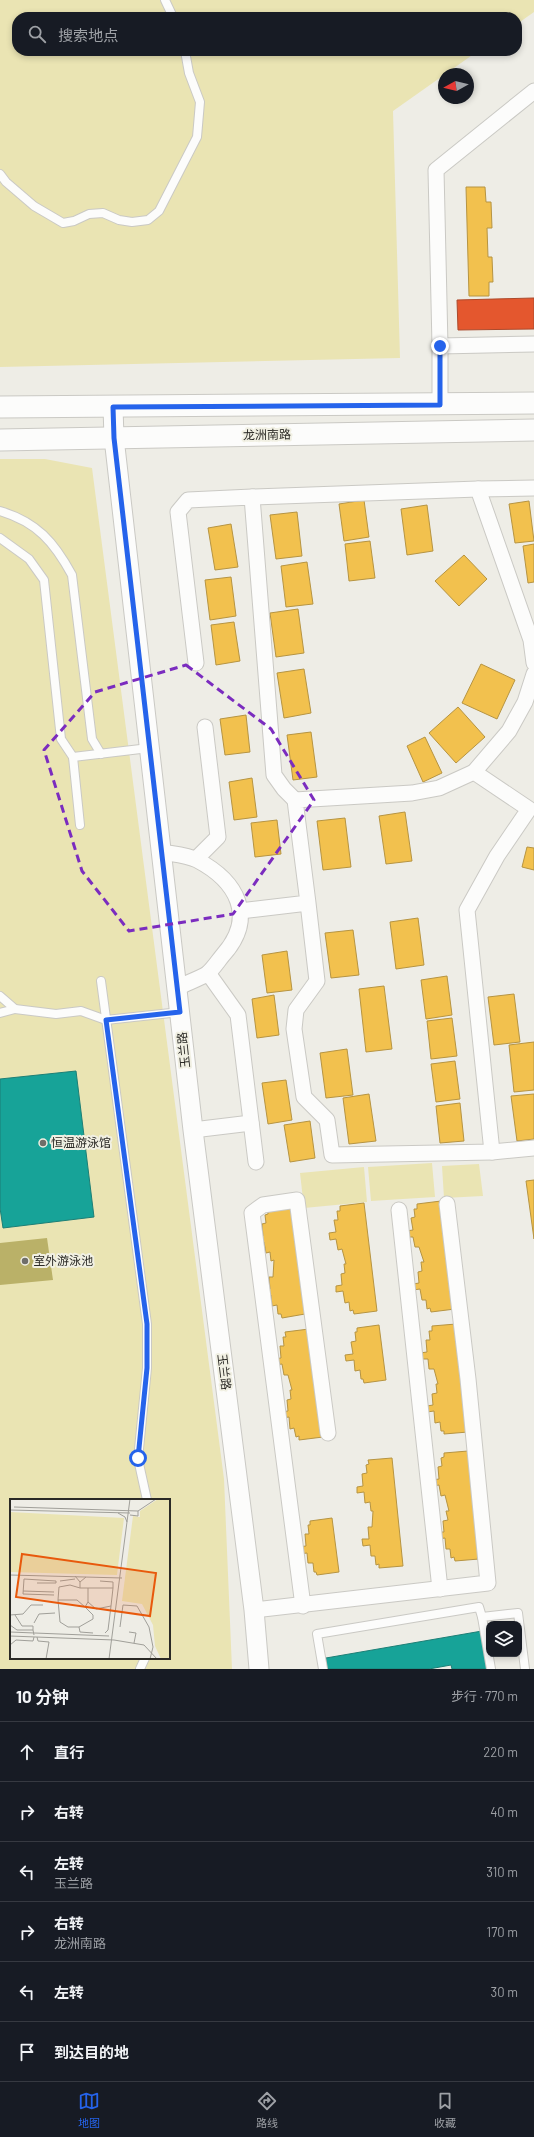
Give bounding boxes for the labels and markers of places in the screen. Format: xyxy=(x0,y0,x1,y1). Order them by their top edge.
place label: 恒温游泳馆 xyxy=(51,1135,111,1149)
marker: 恒温游泳馆 xyxy=(38,1138,48,1148)
place label: 室外游泳池 xyxy=(33,1253,93,1267)
marker: 室外游泳池 xyxy=(20,1256,30,1266)

